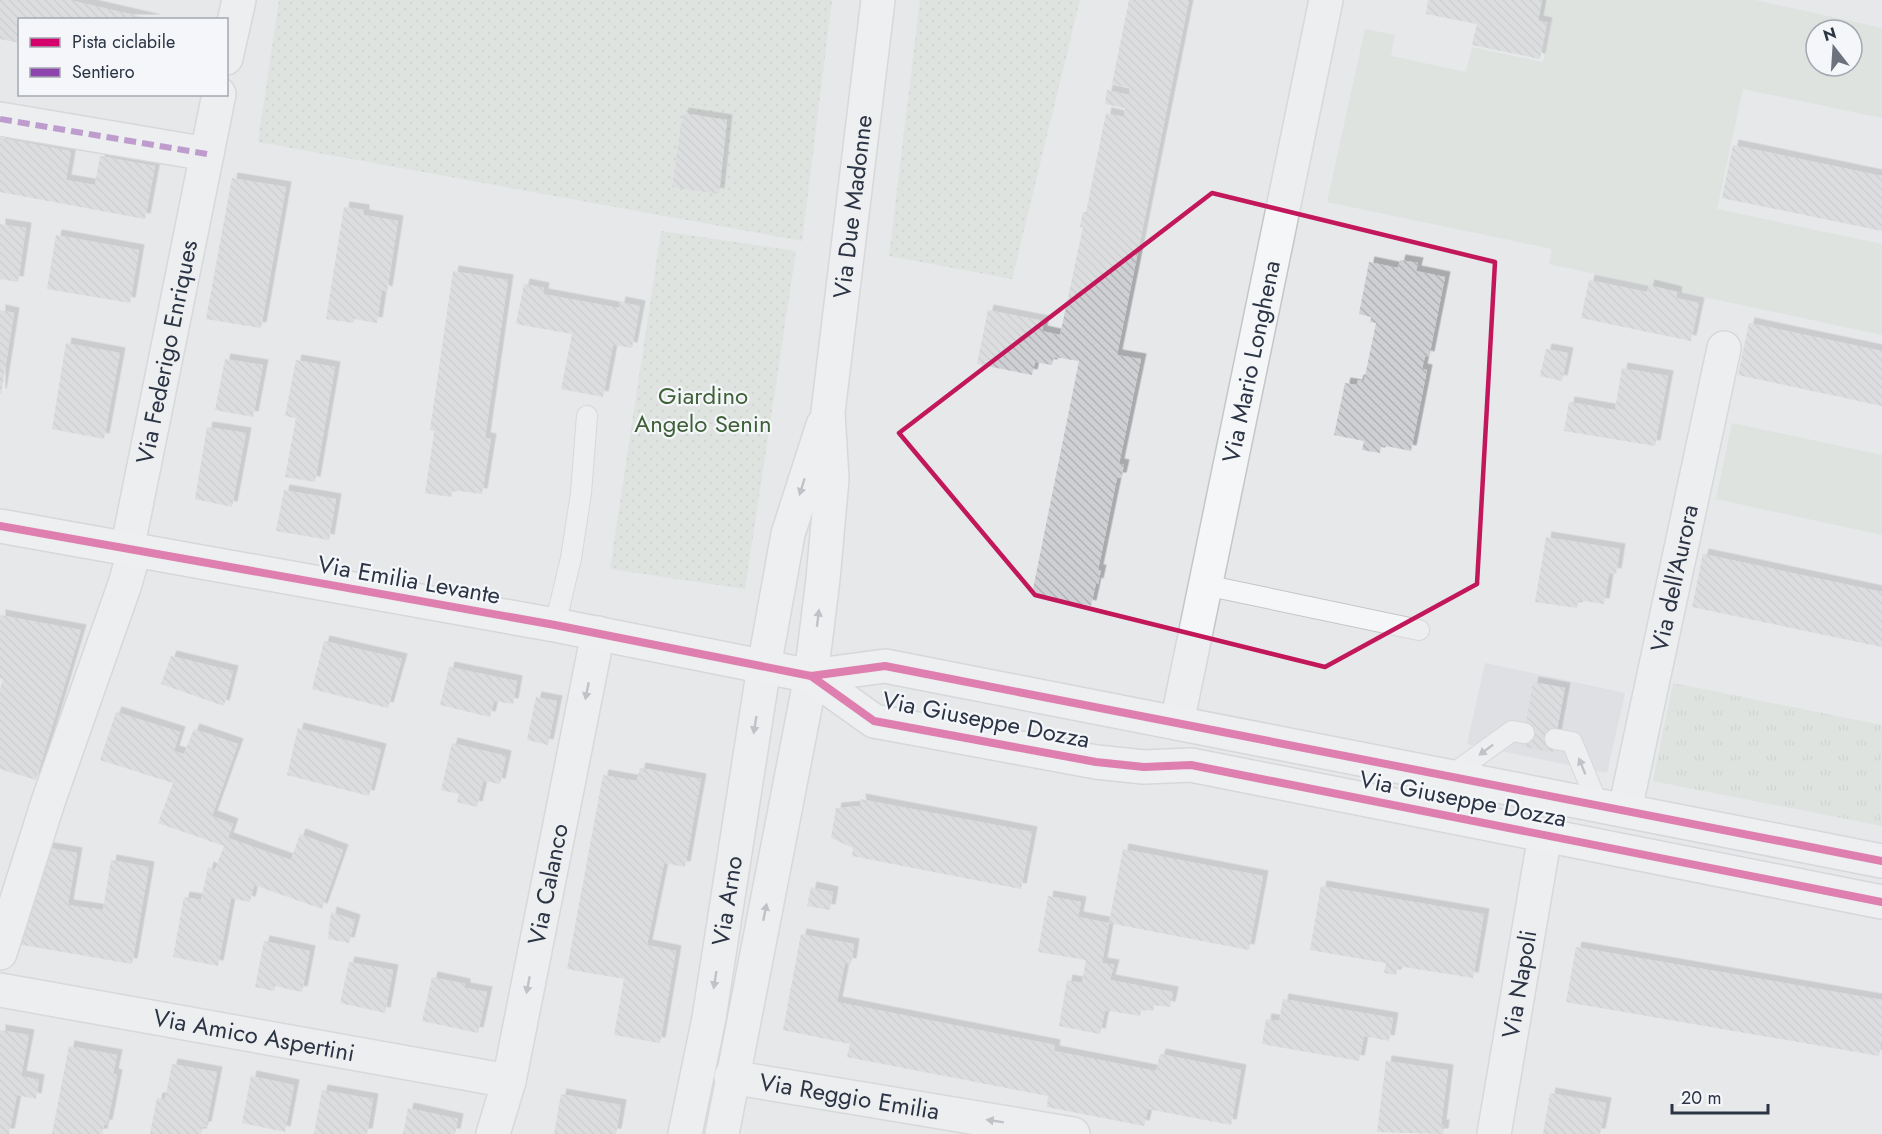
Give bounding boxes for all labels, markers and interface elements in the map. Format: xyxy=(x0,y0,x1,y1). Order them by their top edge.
legend xyxy=(18,18,228,96)
north arrow xyxy=(1804,18,1864,78)
text: N xyxy=(1820,21,1839,47)
text: Pista ciclabile xyxy=(72,29,175,55)
text: Sentiero xyxy=(72,59,135,85)
street label: Via Due Madonne xyxy=(824,113,881,301)
street label: Via Federigo Enriques xyxy=(127,237,206,467)
street label: Via Mario Longhena xyxy=(1213,257,1289,466)
park label: Giardino Angelo Senin xyxy=(634,378,772,441)
one-way arrow xyxy=(797,478,806,496)
street label: Via dell'Aurora xyxy=(1641,501,1707,655)
street label: Via Emilia Levante xyxy=(315,546,503,613)
one-way arrow xyxy=(814,608,823,627)
one-way arrow xyxy=(582,681,591,700)
street label: Via Giuseppe Dozza xyxy=(879,682,1093,757)
one-way arrow xyxy=(750,716,759,735)
one-way arrow xyxy=(1478,743,1494,756)
one-way arrow xyxy=(1576,757,1586,775)
street label: Via Giuseppe Dozza xyxy=(1356,761,1570,836)
street label: Via Calanco xyxy=(518,820,577,948)
street label: Via Arno xyxy=(703,853,751,948)
one-way arrow xyxy=(761,902,770,921)
street label: Via Napoli xyxy=(1493,927,1546,1041)
one-way arrow xyxy=(710,971,719,990)
one-way arrow xyxy=(523,976,532,995)
street label: Via Amico Aspertini xyxy=(150,1000,358,1070)
street label: Via Reggio Emilia xyxy=(757,1064,942,1128)
scale bar xyxy=(1672,1077,1768,1115)
text: 20 m xyxy=(1681,1085,1721,1111)
one-way arrow xyxy=(985,1116,1004,1125)

